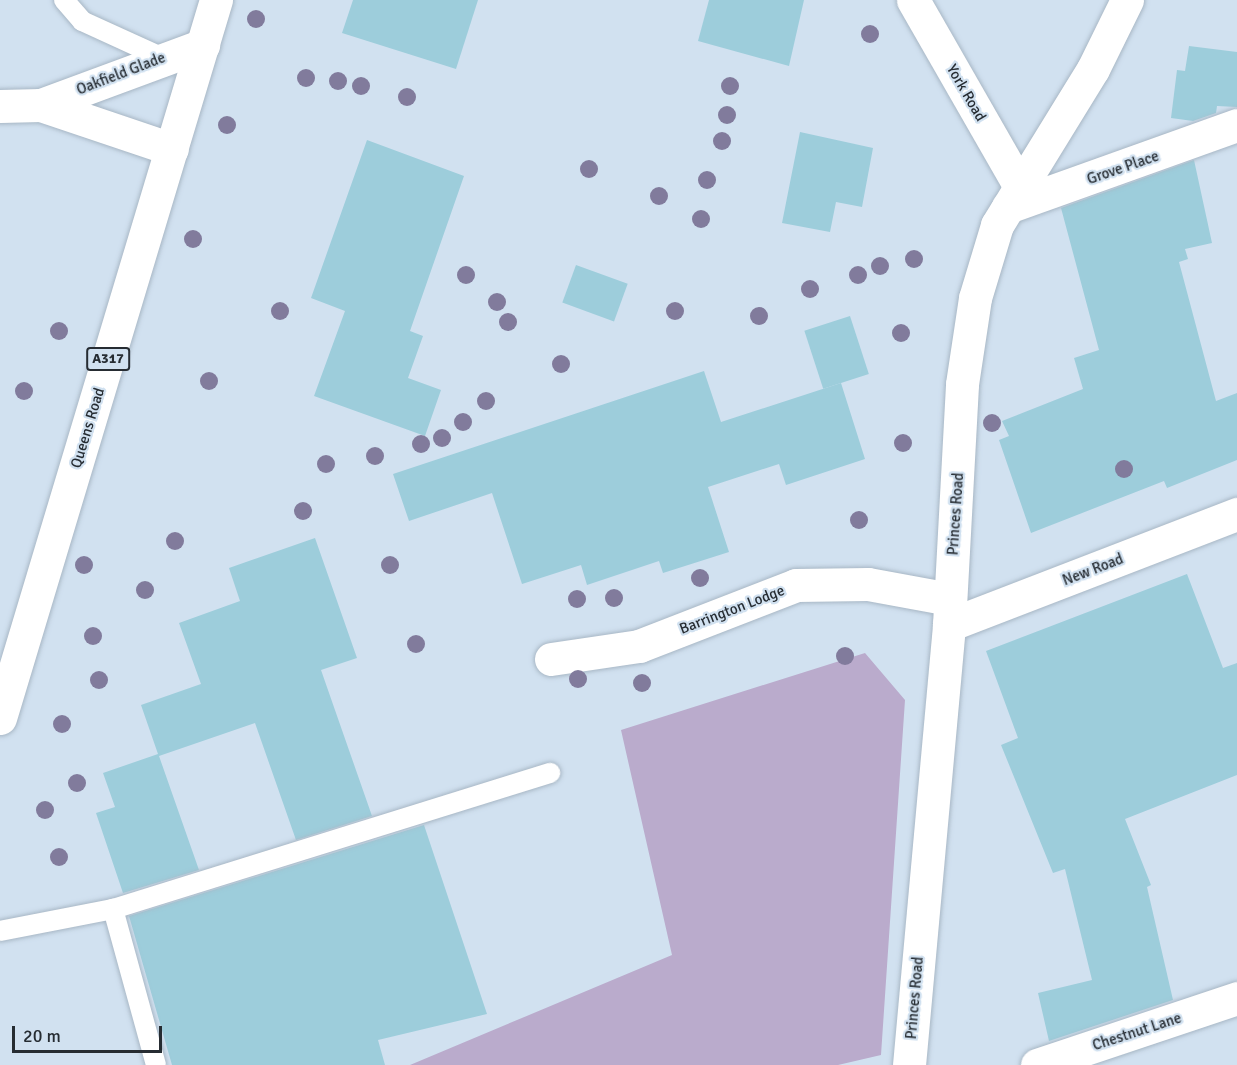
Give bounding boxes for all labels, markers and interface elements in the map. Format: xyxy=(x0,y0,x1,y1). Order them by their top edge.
street label: Oakfield Glade xyxy=(74,49,168,99)
street label: York Road xyxy=(942,61,990,125)
street label: Grove Place xyxy=(1085,147,1161,189)
road number: A317 xyxy=(86,348,130,370)
street label: Queens Road xyxy=(67,386,109,470)
street label: Princes Road xyxy=(944,472,968,556)
street label: New Road xyxy=(1060,550,1126,590)
street label: Barrington Lodge xyxy=(677,582,787,638)
street label: Princes Road xyxy=(902,956,928,1040)
street label: Chestnut Lane xyxy=(1090,1009,1184,1055)
scale bar xyxy=(15,1014,165,1052)
text: 20 m xyxy=(23,1025,61,1047)

